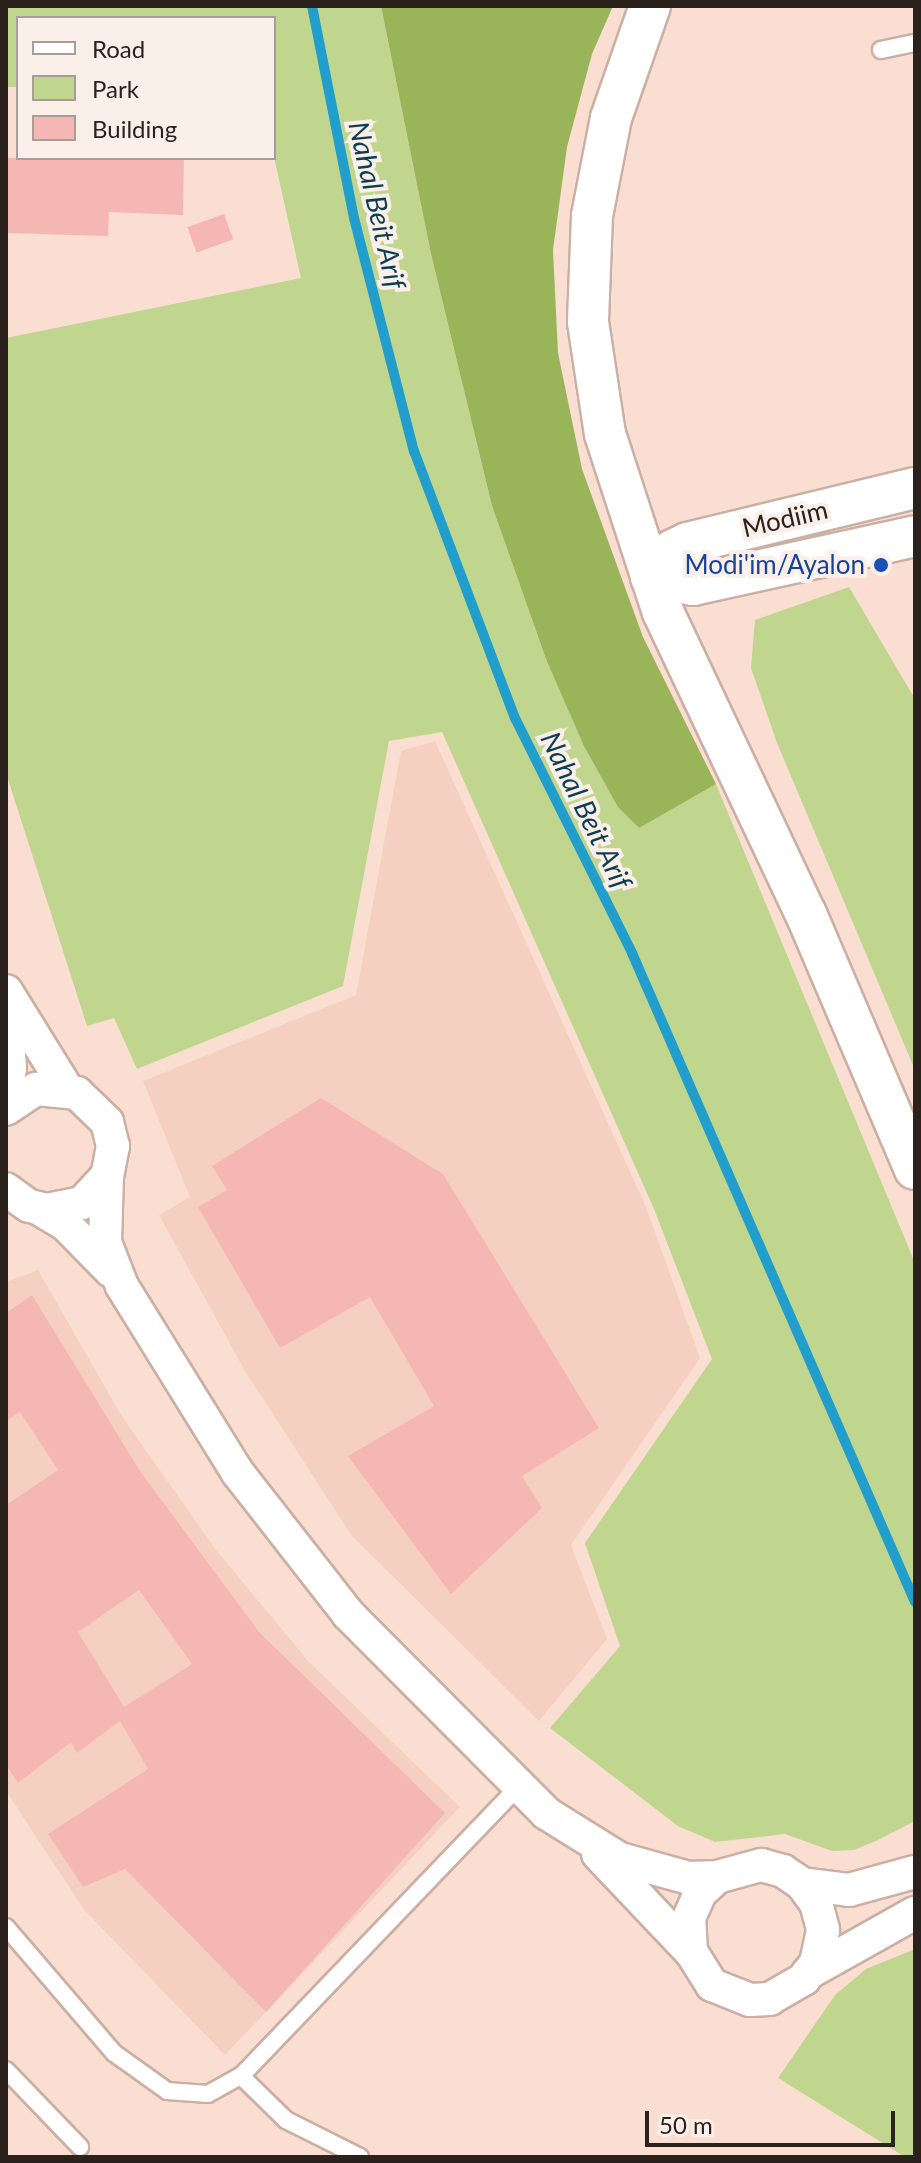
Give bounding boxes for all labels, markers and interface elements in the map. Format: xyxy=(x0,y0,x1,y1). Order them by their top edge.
legend xyxy=(16,16,276,160)
text: Road xyxy=(92,34,145,63)
text: Park xyxy=(92,74,139,103)
text: Building xyxy=(92,114,177,143)
water label: Nahal Beit Arif xyxy=(342,118,414,292)
street label: Modiim xyxy=(739,494,831,544)
place label: Modi'im/Ayalon xyxy=(685,549,865,581)
marker: Modi'im/Ayalon xyxy=(872,556,890,574)
water label: Nahal Beit Arif xyxy=(534,726,640,894)
scale bar xyxy=(649,2095,899,2145)
text: 50 m xyxy=(659,2110,713,2139)

